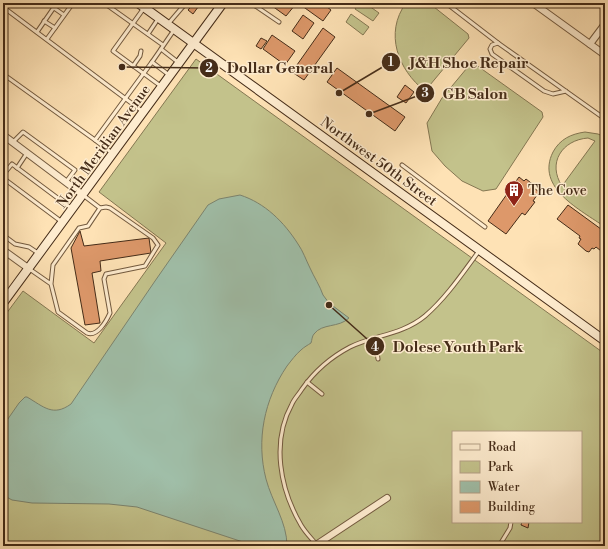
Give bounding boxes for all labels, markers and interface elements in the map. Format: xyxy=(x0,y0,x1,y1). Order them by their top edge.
callout: J&H Shoe Repair xyxy=(381,49,536,76)
callout: Dollar General xyxy=(199,54,341,81)
text: J&H Shoe Repair xyxy=(407,54,529,73)
text: 1 xyxy=(388,55,394,70)
text: Dollar General xyxy=(227,59,333,78)
text: 2 xyxy=(205,61,213,76)
callout: GB Salon xyxy=(415,80,516,107)
street label: North Meridian Avenue xyxy=(53,81,155,212)
text: GB Salon xyxy=(442,85,508,104)
text: 3 xyxy=(421,86,429,101)
street label: Northwest 50th Street xyxy=(316,113,440,210)
building icon: The Cove xyxy=(503,179,525,207)
place label: The Cove xyxy=(528,182,587,200)
callout: Dolese Youth Park xyxy=(365,333,531,360)
text: Dolese Youth Park xyxy=(393,338,524,357)
text: 4 xyxy=(371,340,379,355)
legend xyxy=(452,431,582,523)
text: Road xyxy=(488,440,516,455)
text: Park xyxy=(488,460,514,475)
text: Water xyxy=(487,480,520,495)
text: Building xyxy=(487,500,536,515)

